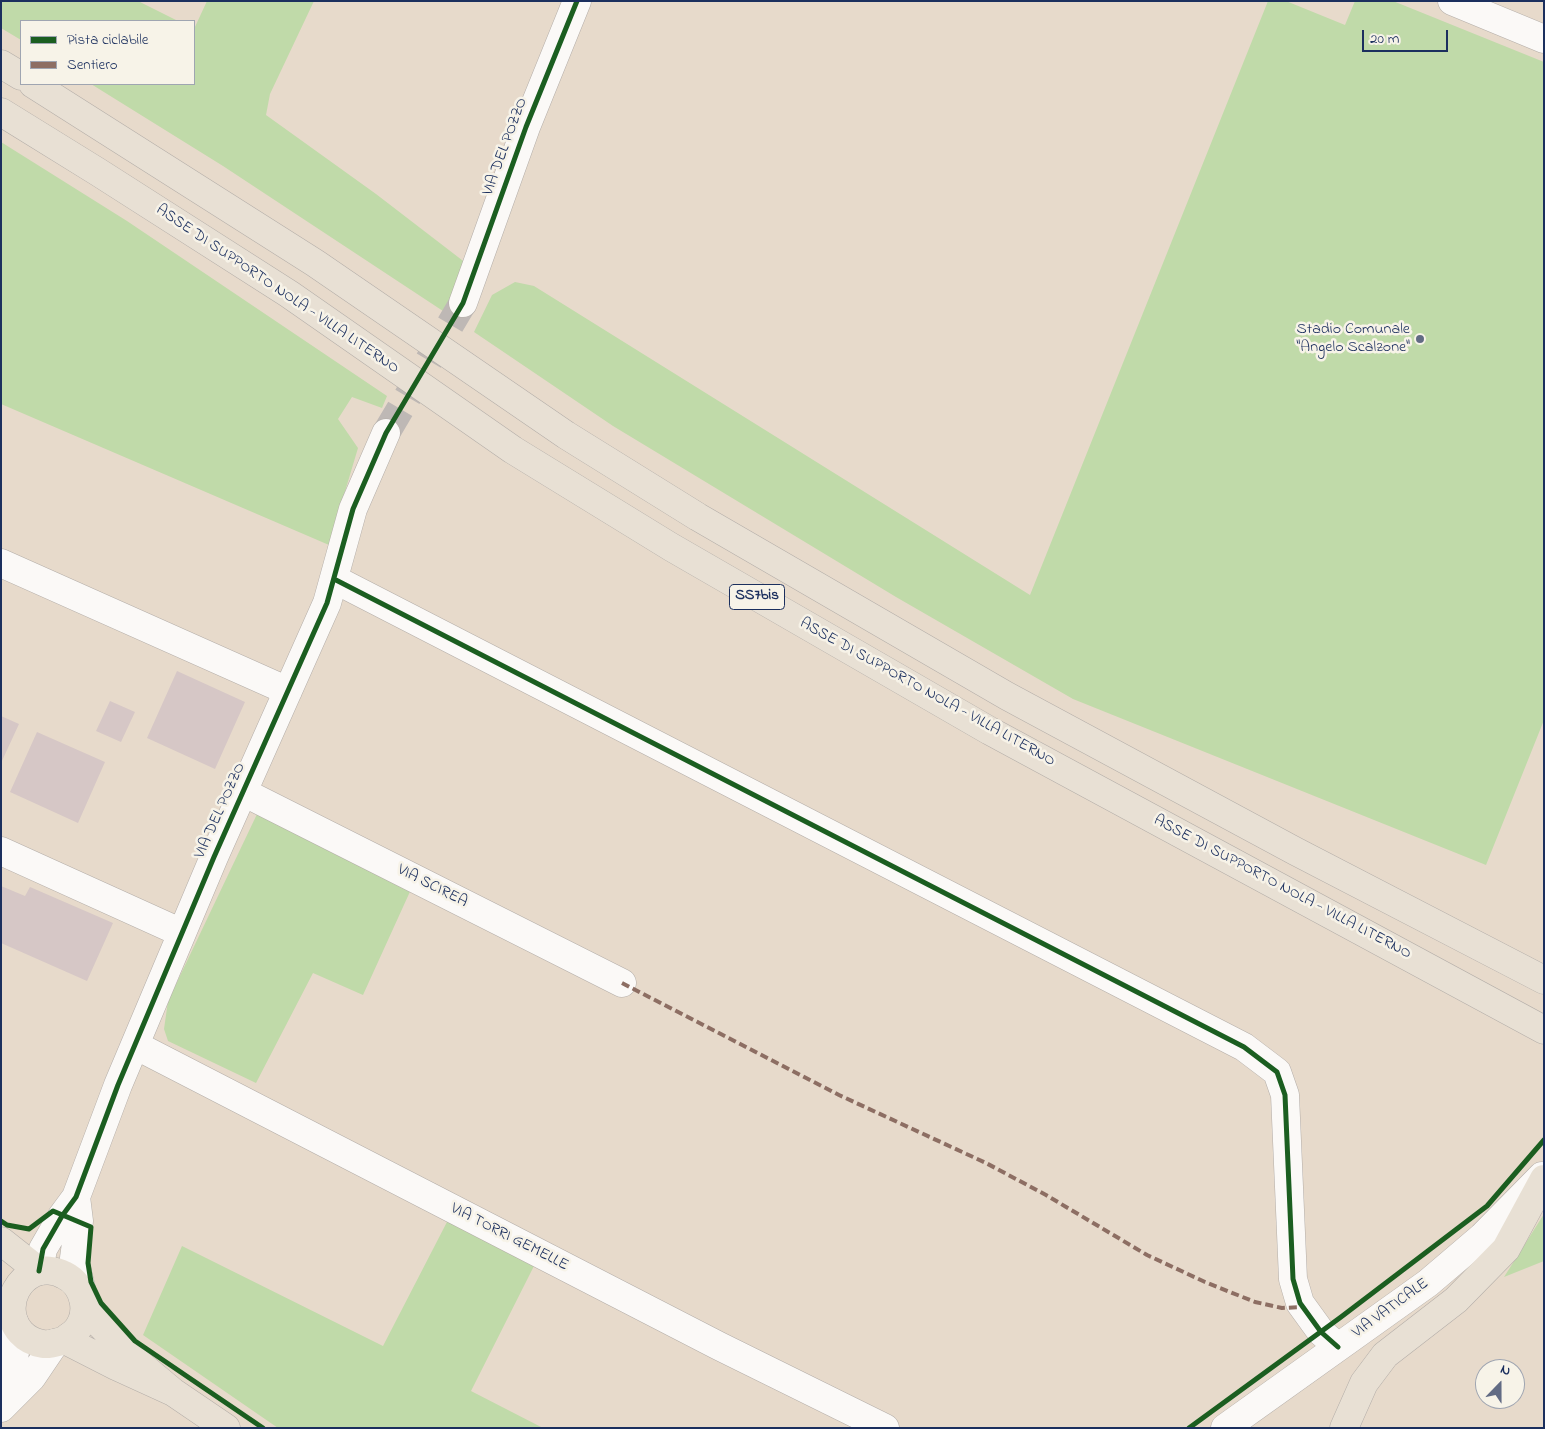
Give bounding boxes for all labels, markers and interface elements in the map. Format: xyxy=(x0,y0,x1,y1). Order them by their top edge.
legend xyxy=(20,20,195,85)
scale bar xyxy=(1365,20,1451,52)
text: 20 m xyxy=(1370,28,1399,50)
text: Pista ciclabile xyxy=(67,29,149,51)
text: Sentiero xyxy=(67,54,118,76)
street label: VIA DEL POZZO xyxy=(479,96,533,198)
street label: ASSE DI SUPPORTO NOLA - VILLA LITERNO xyxy=(152,201,402,379)
place label: Stadio Comunale "Angelo Scalzone" xyxy=(1297,320,1410,358)
marker: Stadio Comunale "Angelo Scalzone" xyxy=(1414,333,1426,345)
road number: SS7bis xyxy=(730,584,784,610)
street label: ASSE DI SUPPORTO NOLA - VILLA LITERNO xyxy=(796,614,1058,772)
street label: VIA DEL POZZO xyxy=(191,760,251,862)
street label: ASSE DI SUPPORTO NOLA - VILLA LITERNO xyxy=(1150,812,1414,964)
street label: VIA SCIREA xyxy=(394,861,470,913)
street label: VIA TORRI GEMELLE xyxy=(447,1200,571,1276)
street label: VIA VATICALE xyxy=(1349,1275,1433,1343)
north arrow xyxy=(1475,1359,1525,1409)
text: N xyxy=(1497,1359,1514,1382)

